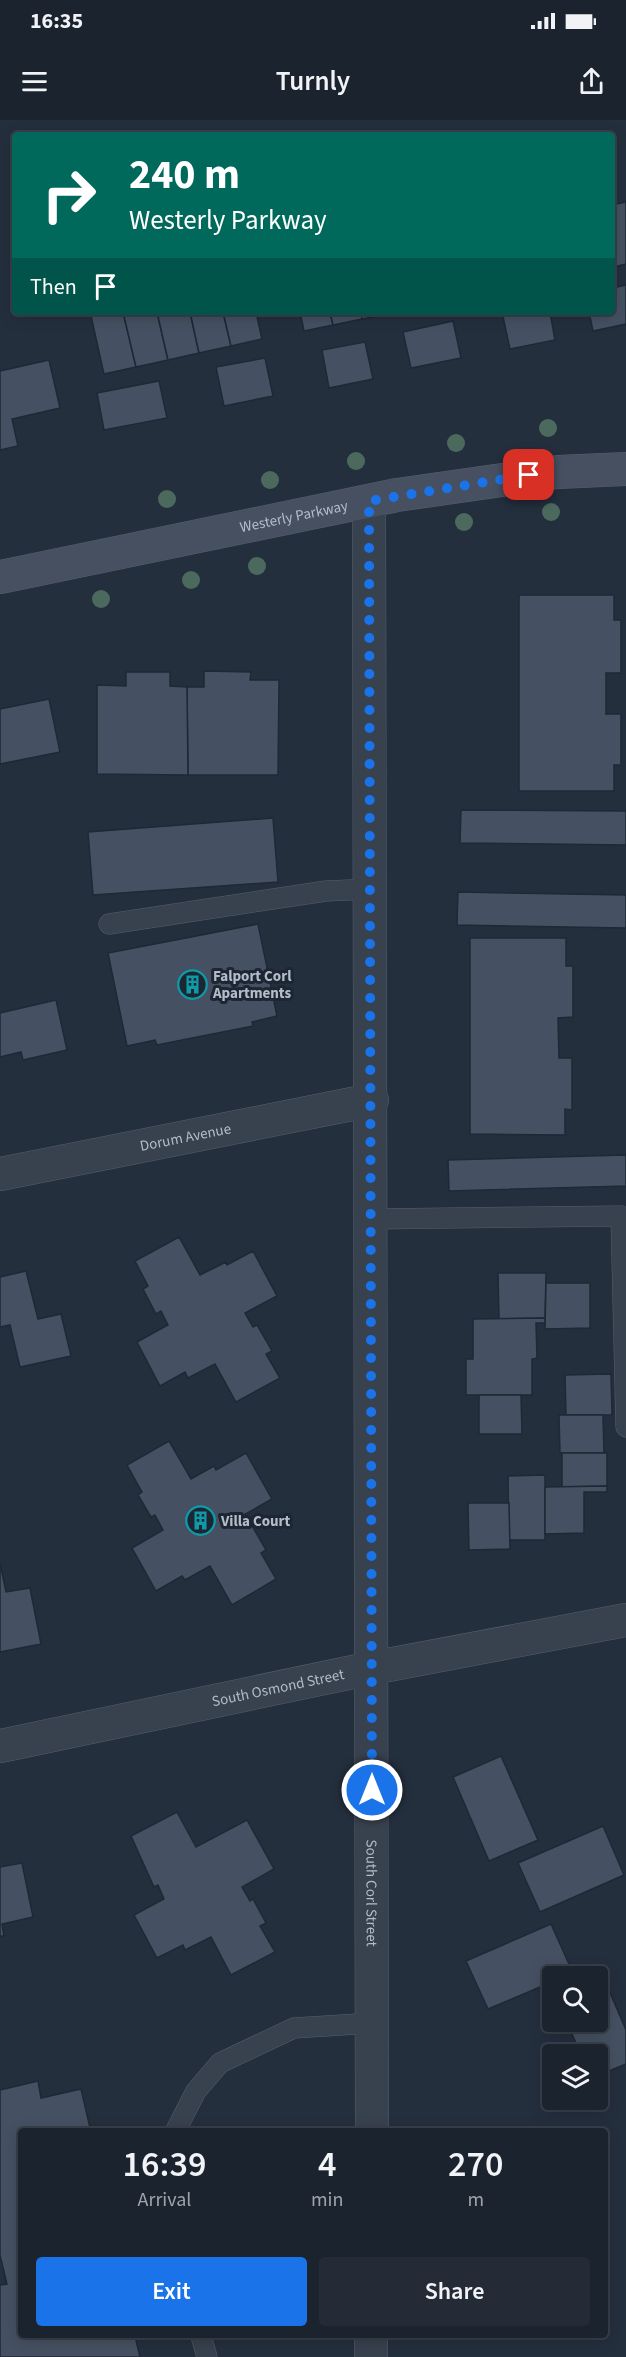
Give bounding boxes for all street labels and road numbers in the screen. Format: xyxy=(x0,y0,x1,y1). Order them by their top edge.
street label: Westerly Parkway xyxy=(238,495,350,538)
street label: Dorum Avenue xyxy=(138,1118,233,1157)
street label: South Osmond Street xyxy=(210,1664,346,1712)
street label: South Corl Street xyxy=(360,1839,382,1947)

